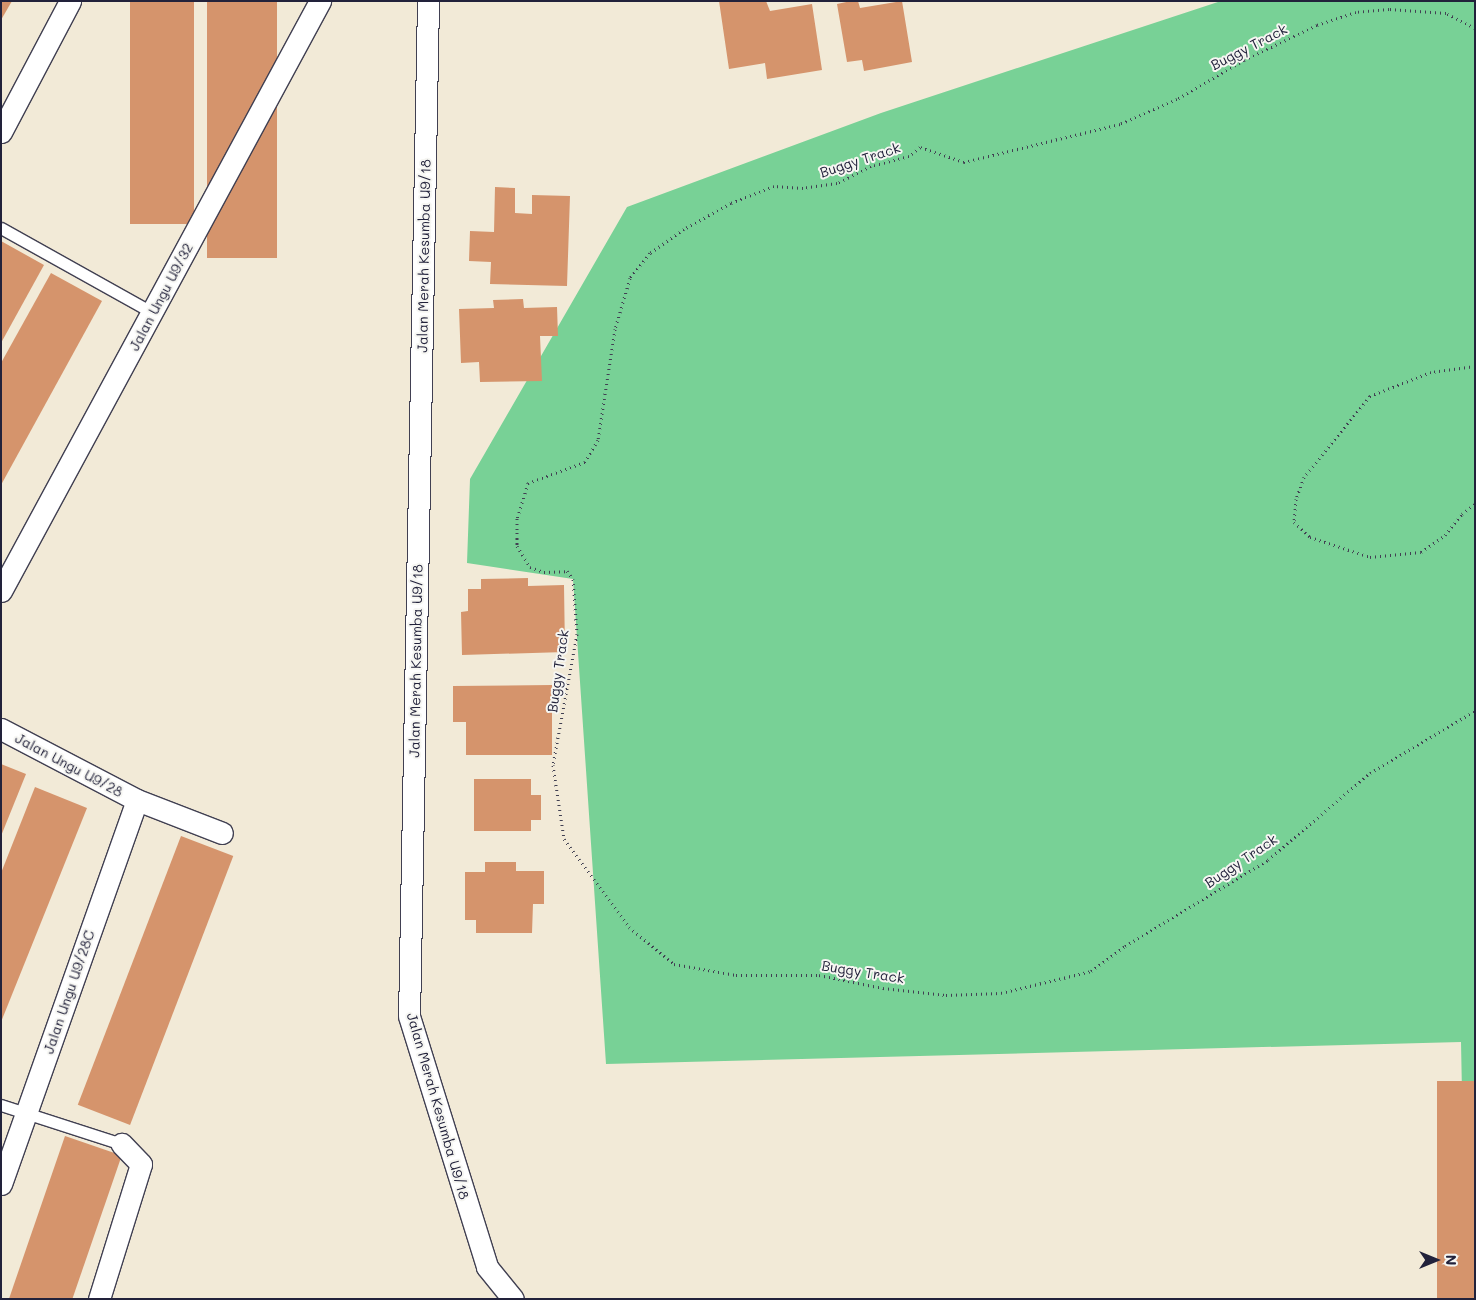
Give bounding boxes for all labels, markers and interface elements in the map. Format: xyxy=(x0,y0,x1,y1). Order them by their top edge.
street label: Buggy Track xyxy=(1208,21,1290,73)
street label: Buggy Track xyxy=(818,139,902,181)
street label: Jalan Merah Kesumba U9/18 xyxy=(414,159,434,353)
street label: Jalan Ungu U9/32 xyxy=(126,240,196,354)
street label: Jalan Merah Kesumba U9/18 xyxy=(406,564,426,758)
street label: Buggy Track xyxy=(544,628,572,714)
street label: Jalan Ungu U9/28 xyxy=(12,730,126,800)
street label: Buggy Track xyxy=(1202,831,1280,891)
street label: Jalan Ungu U9/28C xyxy=(40,928,98,1056)
street label: Buggy Track xyxy=(820,957,906,987)
street label: Jalan Merah Kesumba U9/18 xyxy=(403,1011,473,1201)
north arrow xyxy=(1411,1235,1461,1285)
text: N xyxy=(1442,1255,1461,1265)

